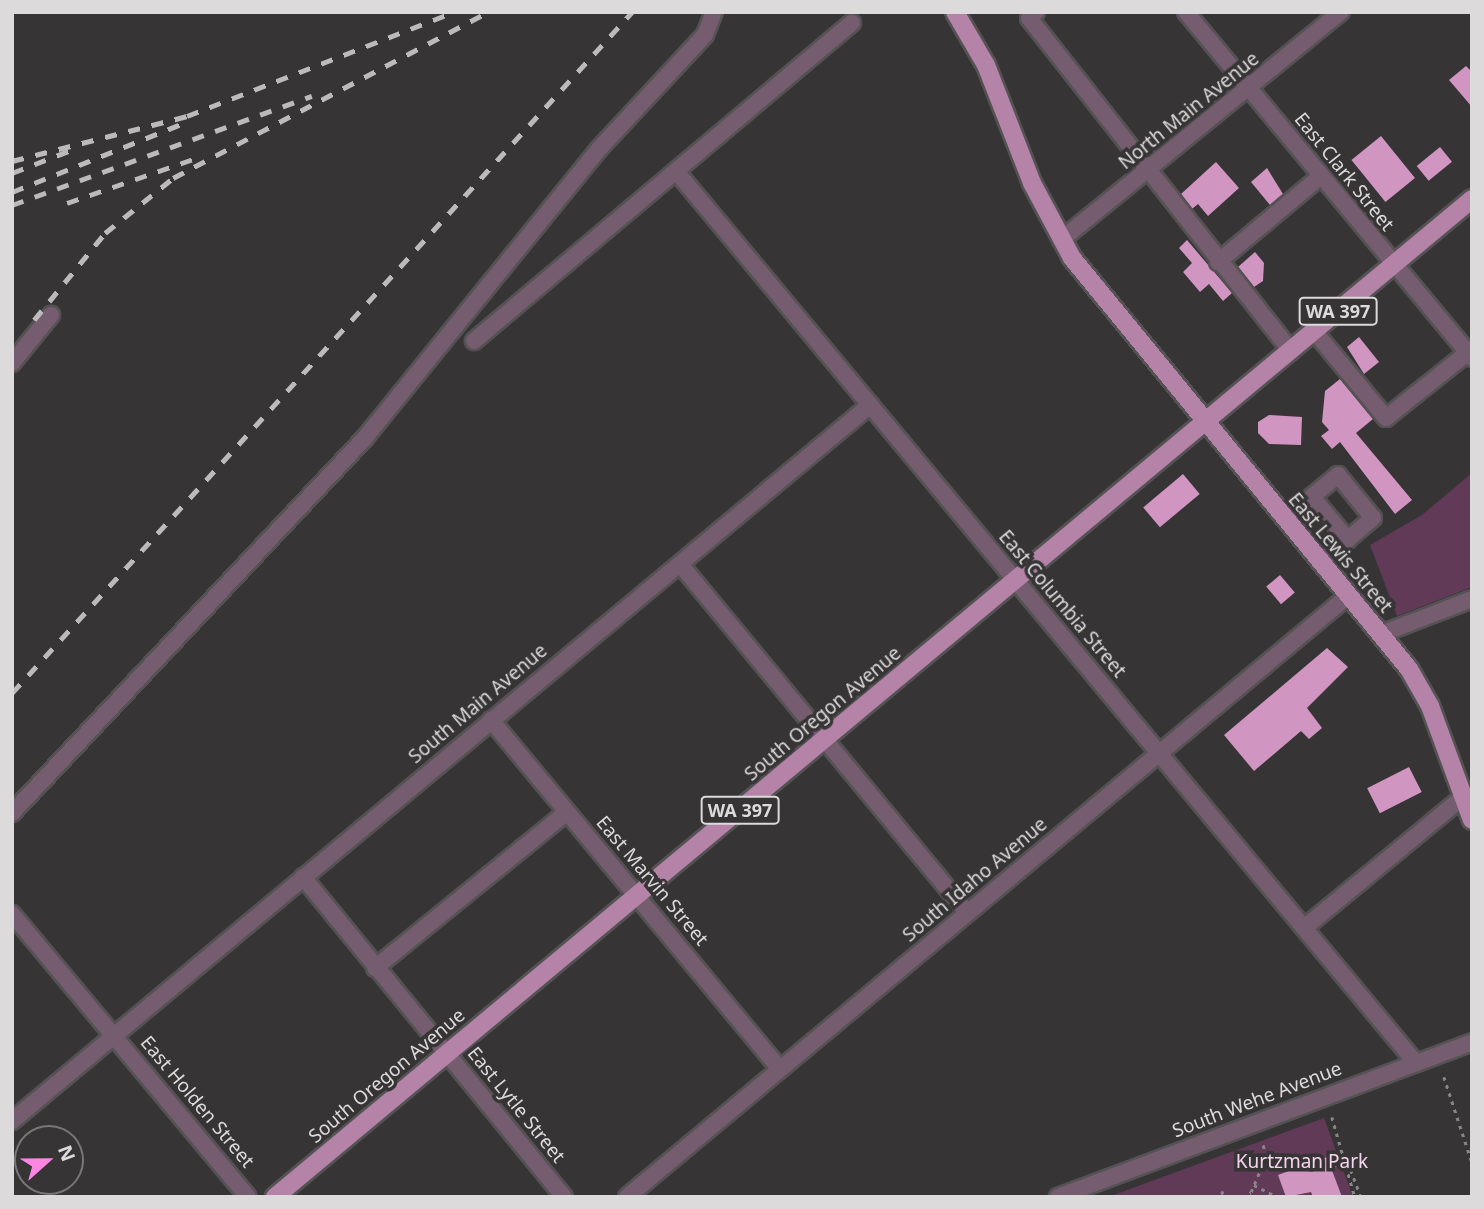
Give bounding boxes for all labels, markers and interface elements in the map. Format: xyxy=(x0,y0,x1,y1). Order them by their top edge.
street label: North Main Avenue xyxy=(1114,48,1264,174)
street label: East Clark Street xyxy=(1289,108,1399,236)
road number: WA 397 xyxy=(1298,296,1378,326)
street label: East Lewis Street xyxy=(1283,488,1397,618)
street label: East Columbia Street xyxy=(994,526,1130,682)
street label: South Main Avenue xyxy=(404,640,552,768)
street label: South Oregon Avenue xyxy=(740,642,906,786)
road number: WA 397 xyxy=(700,796,780,824)
street label: East Marvin Street xyxy=(591,812,713,950)
street label: South Idaho Avenue xyxy=(898,813,1052,947)
street label: South Oregon Avenue xyxy=(304,1004,470,1148)
street label: East Holden Street xyxy=(135,1032,259,1172)
street label: East Lytle Street xyxy=(462,1043,570,1167)
street label: South Wehe Avenue xyxy=(1169,1057,1345,1143)
north arrow xyxy=(14,1125,84,1195)
text: N xyxy=(52,1141,82,1165)
park label: Kurtzman Park xyxy=(1236,1151,1368,1173)

